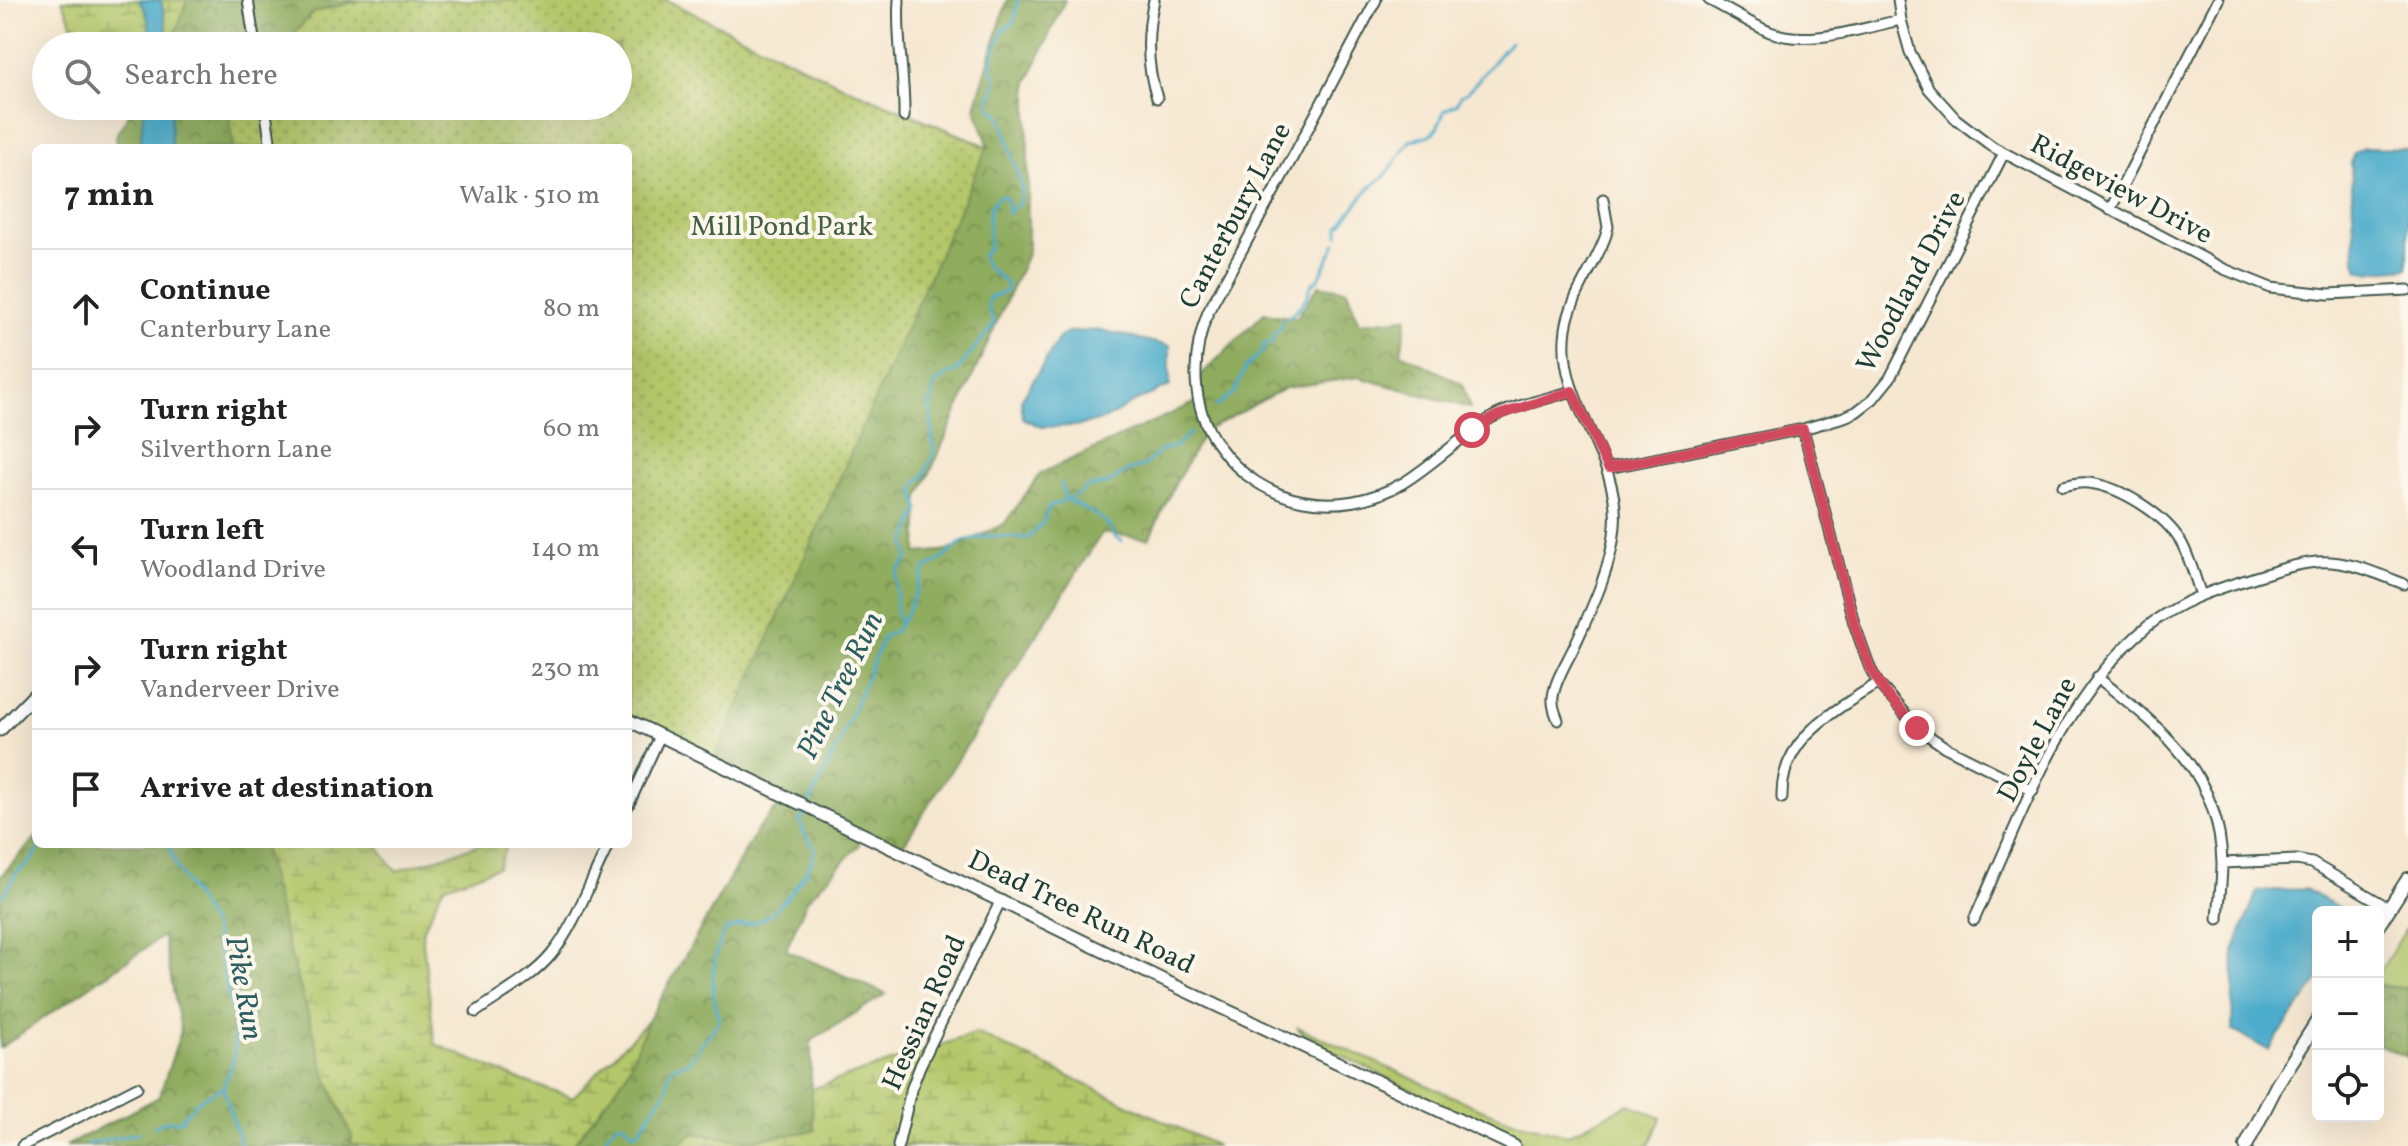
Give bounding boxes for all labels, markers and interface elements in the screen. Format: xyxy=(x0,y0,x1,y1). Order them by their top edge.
search box xyxy=(32,32,632,120)
icon: search xyxy=(60,54,104,98)
text: Search here xyxy=(124,55,278,97)
street label: Canterbury Lane xyxy=(1170,116,1302,316)
street label: Ridgeview Drive xyxy=(2023,125,2219,255)
text: 7 min xyxy=(64,173,154,220)
text: Walk · 510 m xyxy=(459,178,600,214)
street label: Woodland Drive xyxy=(1848,184,1976,380)
park label: Mill Pond Park xyxy=(691,208,873,247)
text: Continue xyxy=(140,270,271,312)
icon: ahead xyxy=(64,287,108,331)
text: 80 m xyxy=(543,291,600,327)
text: Canterbury Lane xyxy=(140,312,331,348)
text: Turn right xyxy=(140,390,288,432)
icon: right xyxy=(64,407,108,451)
text: 60 m xyxy=(543,411,600,447)
route start xyxy=(1454,412,1490,448)
text: Silverthorn Lane xyxy=(140,432,332,468)
text: Turn left xyxy=(140,510,264,552)
icon: left xyxy=(64,527,108,571)
text: 140 m xyxy=(531,531,600,567)
text: Woodland Drive xyxy=(140,552,326,588)
water label: Pine Tree Run xyxy=(787,605,895,767)
text: Turn right xyxy=(140,630,288,672)
icon: right xyxy=(64,647,108,691)
text: 230 m xyxy=(530,651,600,687)
street label: Doyle Lane xyxy=(1989,670,2087,810)
text: Vanderveer Drive xyxy=(140,672,340,708)
route end xyxy=(1899,710,1935,746)
icon: arrive xyxy=(64,767,108,811)
text: Arrive at destination xyxy=(140,768,434,810)
street label: Dead Tree Run Road xyxy=(961,841,1201,985)
map controls xyxy=(2312,906,2384,1122)
button: + xyxy=(2312,906,2384,978)
street label: Hessian Road xyxy=(873,929,977,1097)
water label: Pike Run xyxy=(213,933,273,1043)
button: − xyxy=(2312,978,2384,1050)
button: locate xyxy=(2312,1050,2384,1122)

